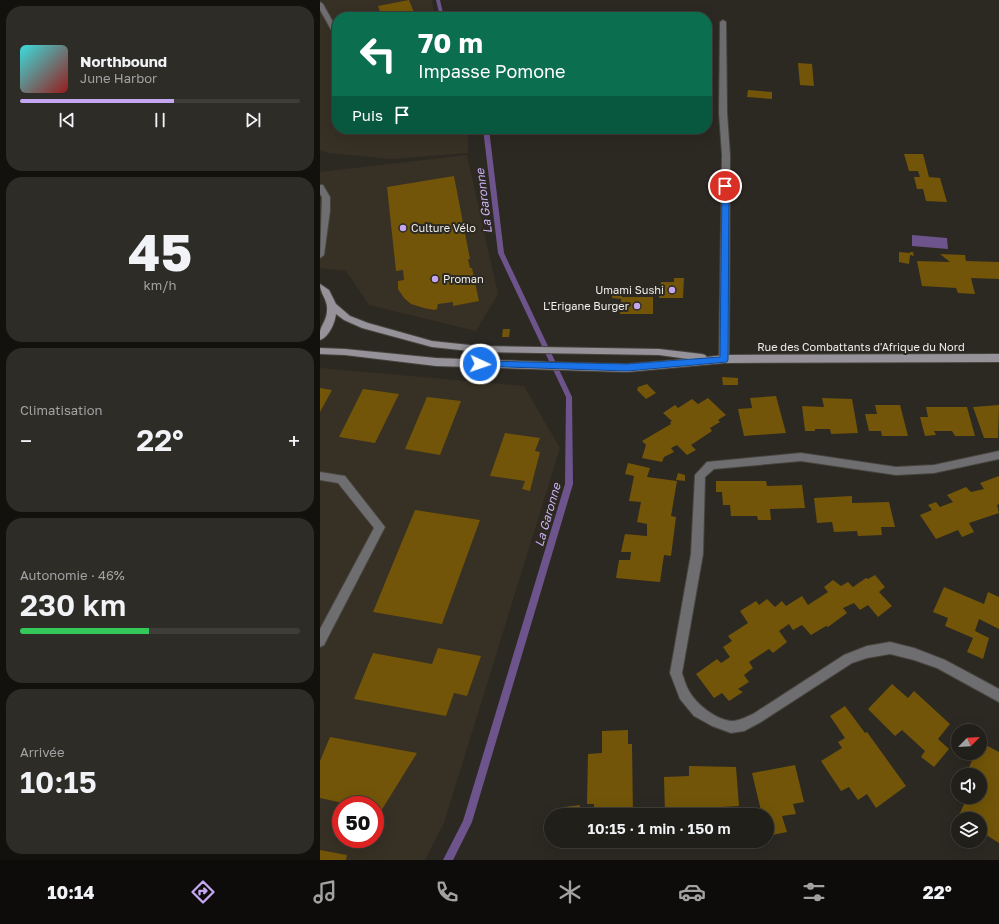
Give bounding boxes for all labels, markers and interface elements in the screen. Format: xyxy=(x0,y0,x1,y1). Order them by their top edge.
text: 70 m xyxy=(418,26,483,59)
icon: left xyxy=(352,28,404,80)
text: Northbound xyxy=(80,52,167,70)
text: Impasse Pomone xyxy=(418,60,566,82)
text: June Harbor xyxy=(80,70,157,86)
icon: arrive xyxy=(391,104,413,126)
text: Puis xyxy=(352,106,383,124)
icon: previous xyxy=(56,109,78,131)
icon: pause xyxy=(149,109,171,131)
icon: next xyxy=(242,109,264,131)
water label: La Garonne xyxy=(472,167,495,234)
pin xyxy=(708,169,742,203)
icon: arrive xyxy=(714,175,736,197)
text: 45 xyxy=(128,220,192,282)
place label: Culture Vélo xyxy=(411,221,476,234)
marker: Culture Vélo xyxy=(398,223,408,233)
place label: Proman xyxy=(443,272,484,285)
marker: Proman xyxy=(430,274,440,284)
text: km/h xyxy=(143,277,177,293)
place label: Umami Sushi xyxy=(595,283,664,296)
marker: Umami Sushi xyxy=(667,285,677,295)
place label: L'Erigane Burger xyxy=(543,299,630,312)
marker: L'Erigane Burger xyxy=(632,301,642,311)
street label: Rue des Combattants d'Afrique du Nord xyxy=(757,340,965,353)
position arrow xyxy=(459,343,501,385)
text: Climatisation xyxy=(20,402,102,418)
text: 22° xyxy=(136,422,184,458)
text: − xyxy=(20,427,32,454)
text: + xyxy=(288,427,300,454)
water label: La Garonne xyxy=(531,480,564,548)
text: Autonomie · 46% xyxy=(20,567,125,583)
text: 230 km xyxy=(20,587,126,623)
north arrow xyxy=(951,724,987,760)
map controls xyxy=(951,724,987,848)
text: Arrivée xyxy=(20,744,64,760)
text: 10:15 xyxy=(20,764,97,800)
button: sound xyxy=(951,768,987,804)
speed limit sign: 50 xyxy=(332,796,384,848)
button: layers xyxy=(951,812,987,848)
text: 10:15 · 1 min · 150 m xyxy=(587,819,731,837)
icon: directions xyxy=(189,878,217,906)
icon: music xyxy=(311,878,339,906)
icon: phone xyxy=(433,878,461,906)
icon: climate xyxy=(556,878,584,906)
icon: car xyxy=(678,878,706,906)
icon: filters xyxy=(800,878,828,906)
text: 10:14 xyxy=(47,881,94,903)
text: 22° xyxy=(923,881,952,903)

